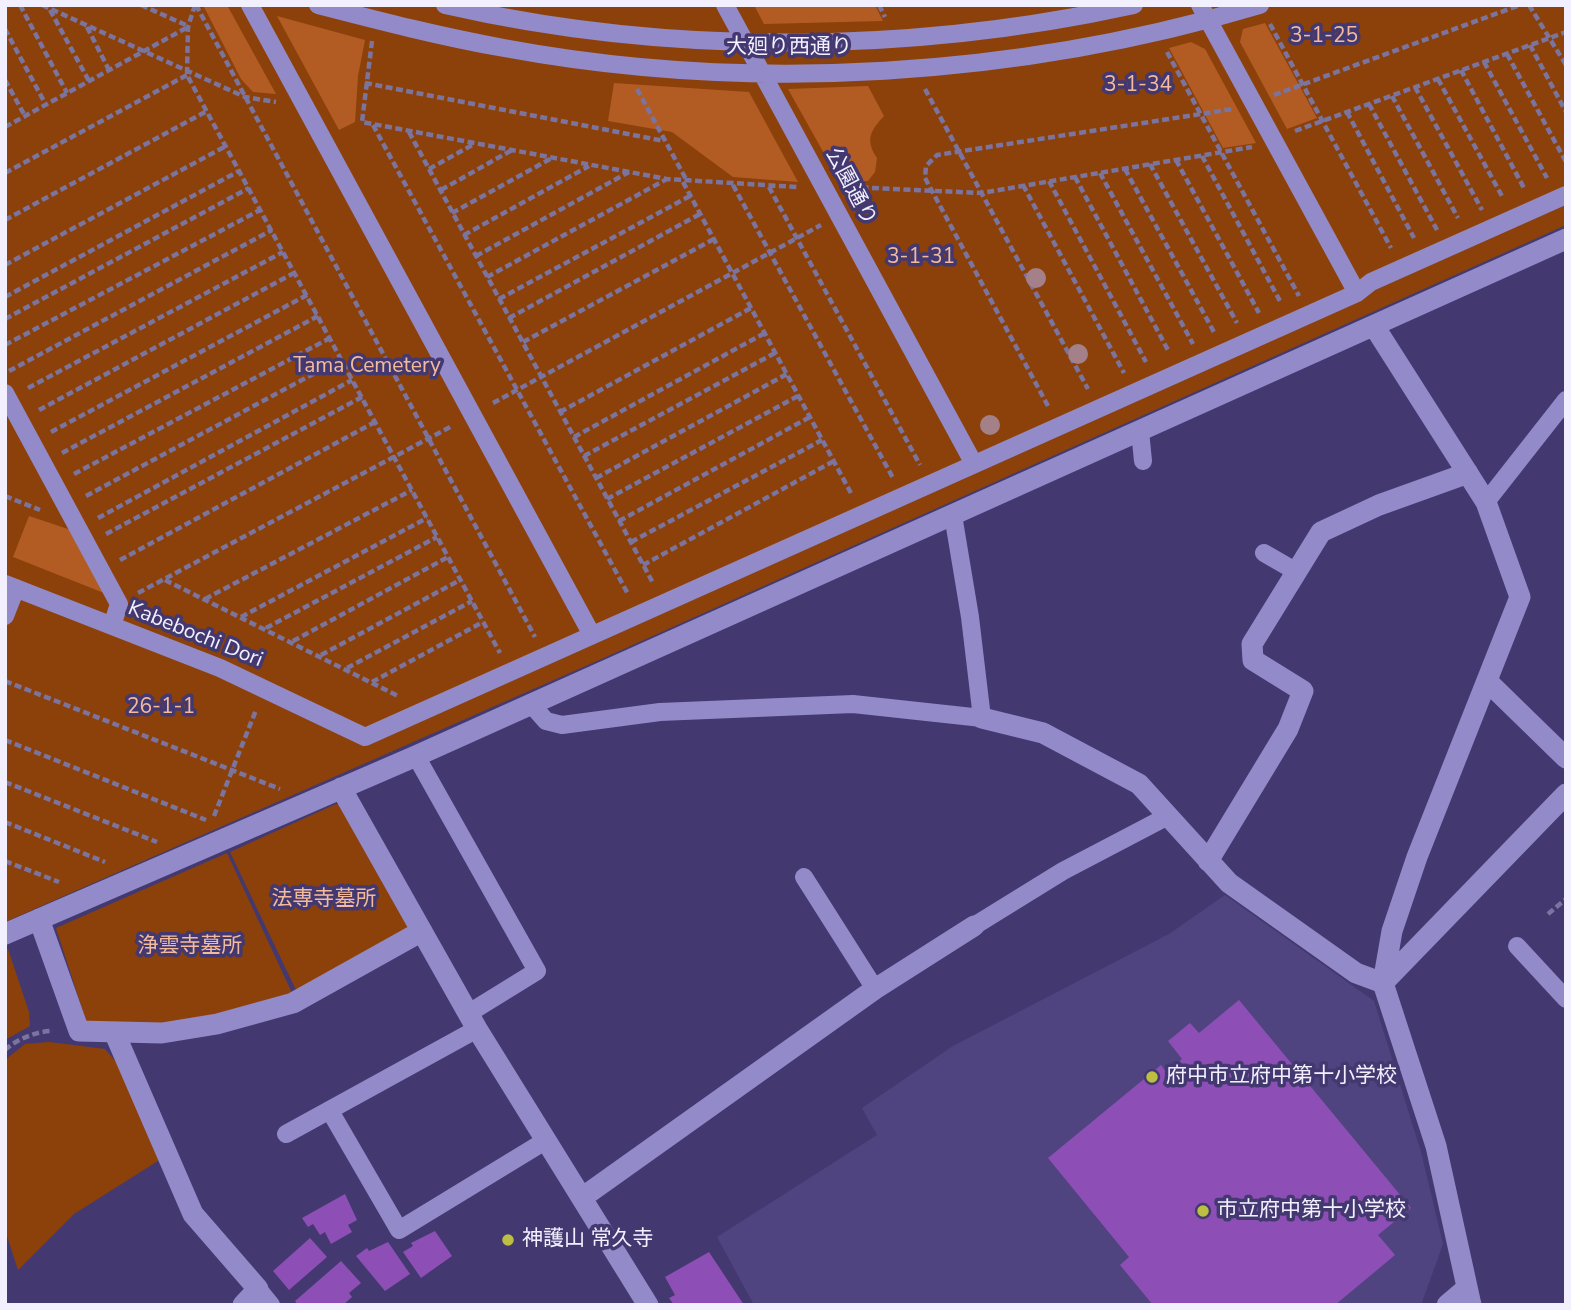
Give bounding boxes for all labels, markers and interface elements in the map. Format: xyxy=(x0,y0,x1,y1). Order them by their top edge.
park label: 3-1-25 xyxy=(1290,24,1358,50)
street label: 大廻り西通り xyxy=(726,35,852,61)
park label: 3-1-34 xyxy=(1104,73,1172,99)
street label: 公園通り xyxy=(819,144,881,230)
park label: 3-1-31 xyxy=(887,245,955,271)
park label: Tama Cemetery xyxy=(293,354,441,380)
street label: Kabebochi Dori xyxy=(124,597,266,673)
park label: 26-1-1 xyxy=(127,695,195,721)
park label: 法専寺墓所 xyxy=(272,887,376,913)
park label: 浄雲寺墓所 xyxy=(138,934,242,960)
place label: 府中市立府中第十小学校 xyxy=(1166,1064,1397,1090)
marker: 府中市立府中第十小学校 xyxy=(1144,1069,1160,1085)
place label: 市立府中第十小学校 xyxy=(1217,1198,1406,1224)
marker: 市立府中第十小学校 xyxy=(1195,1203,1211,1219)
place label: 神護山 常久寺 xyxy=(522,1227,653,1253)
marker: 神護山 常久寺 xyxy=(500,1232,516,1248)

